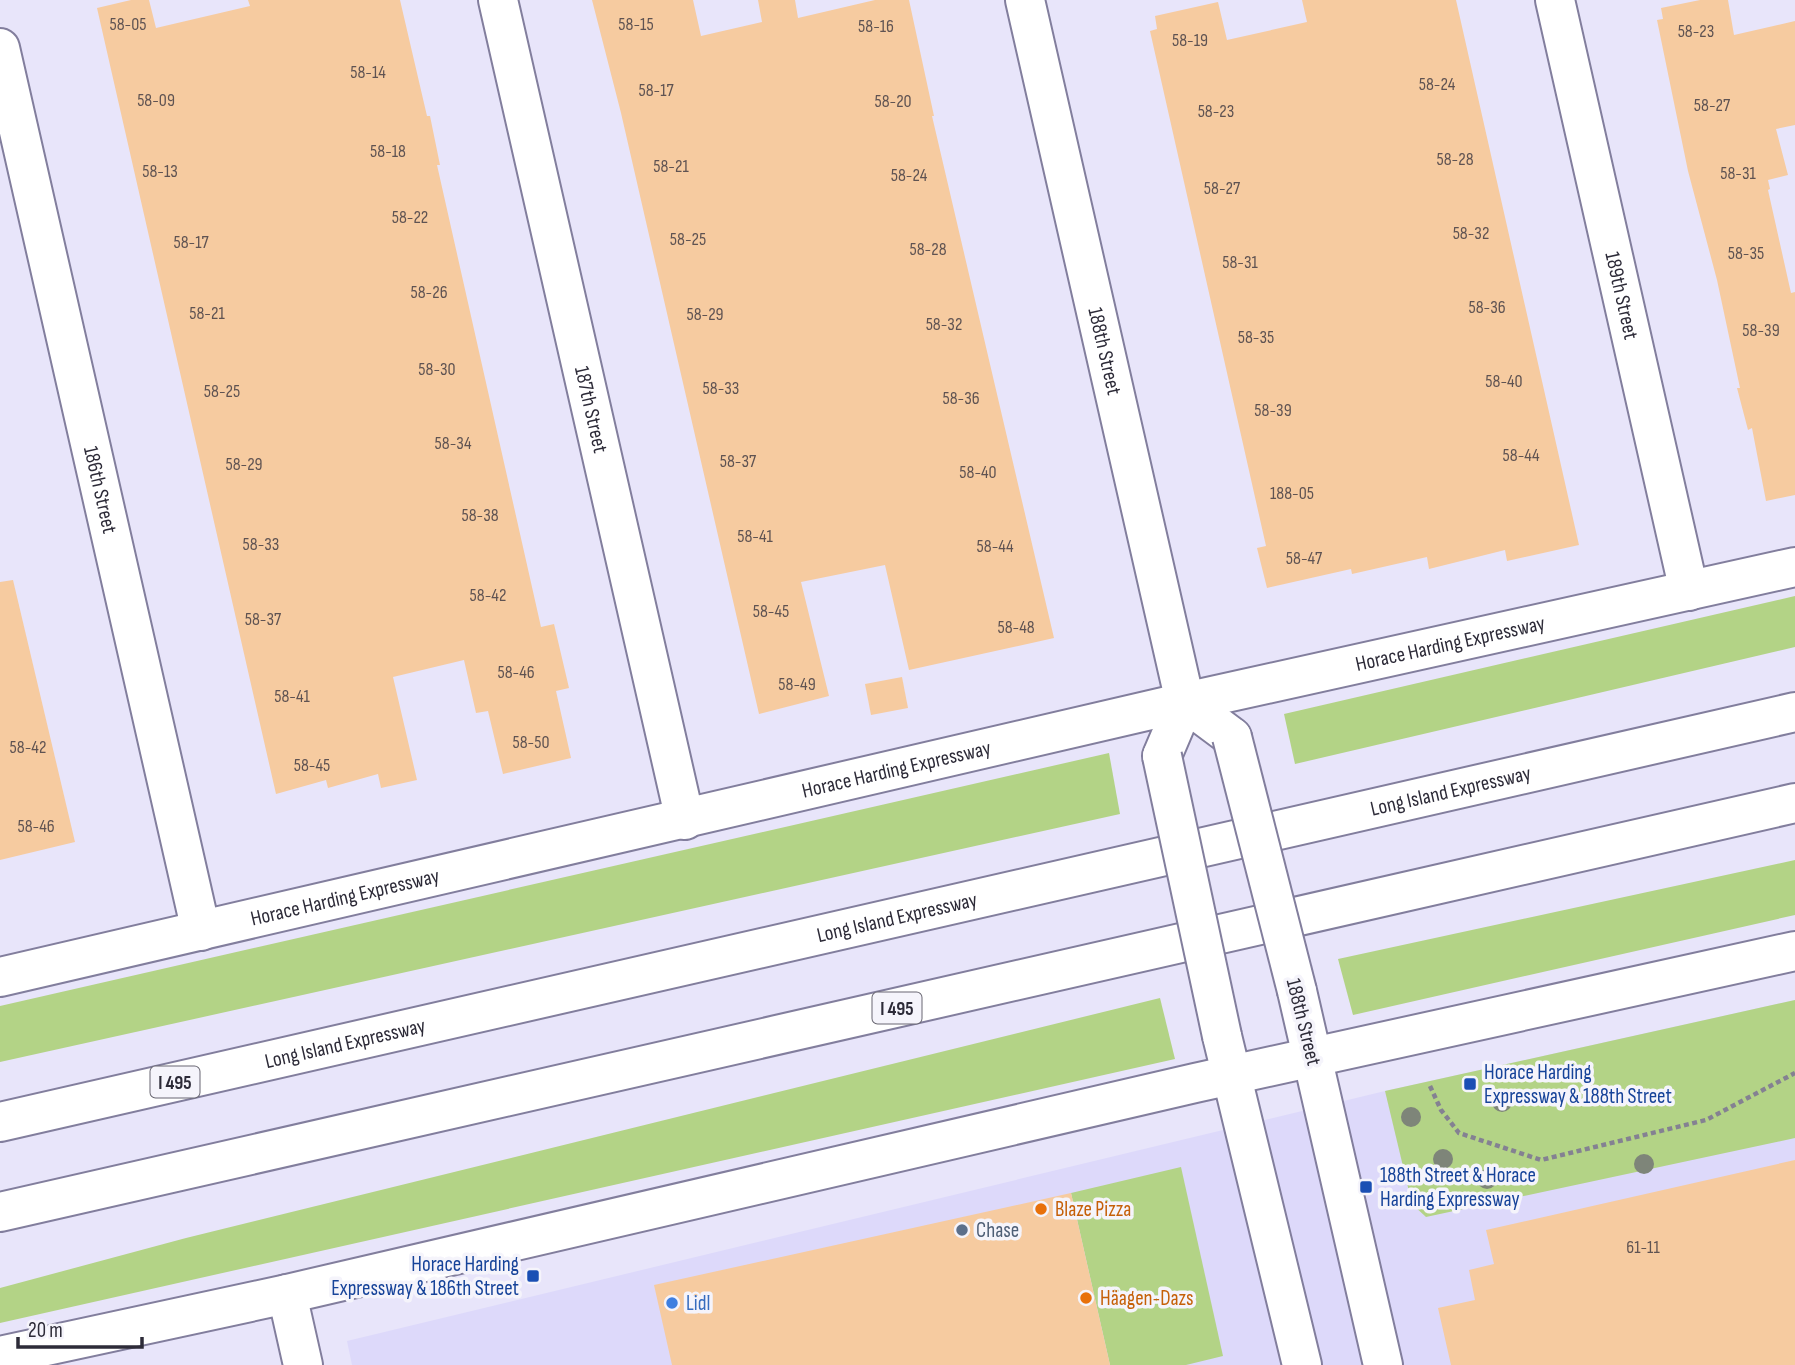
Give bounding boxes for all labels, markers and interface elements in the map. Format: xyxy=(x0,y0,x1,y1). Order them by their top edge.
house number: 58-05 xyxy=(110,14,147,35)
house number: 58-15 xyxy=(618,14,654,35)
house number: 58-16 xyxy=(858,16,894,37)
house number: 58-23 xyxy=(1678,21,1714,42)
house number: 58-19 xyxy=(1172,30,1208,51)
house number: 58-14 xyxy=(350,62,386,83)
house number: 58-24 xyxy=(1419,74,1456,95)
house number: 58-17 xyxy=(638,80,674,101)
house number: 58-09 xyxy=(137,90,175,111)
house number: 58-20 xyxy=(874,91,912,112)
house number: 58-27 xyxy=(1694,95,1731,116)
house number: 58-23 xyxy=(1198,101,1234,122)
house number: 58-18 xyxy=(370,141,406,162)
house number: 58-28 xyxy=(1436,149,1474,170)
house number: 58-21 xyxy=(653,156,689,177)
house number: 58-13 xyxy=(142,161,178,182)
house number: 58-31 xyxy=(1720,163,1756,184)
house number: 58-24 xyxy=(891,165,928,186)
house number: 58-27 xyxy=(1204,178,1241,199)
house number: 58-22 xyxy=(392,207,428,228)
house number: 58-32 xyxy=(1453,223,1489,244)
house number: 58-25 xyxy=(670,229,706,250)
house number: 58-17 xyxy=(173,232,209,253)
house number: 58-28 xyxy=(909,239,947,260)
house number: 58-35 xyxy=(1728,243,1764,264)
street label: 189th Street xyxy=(1599,249,1644,342)
house number: 58-31 xyxy=(1222,252,1258,273)
house number: 58-26 xyxy=(410,282,448,303)
house number: 58-36 xyxy=(1468,297,1506,318)
house number: 58-21 xyxy=(189,303,225,324)
house number: 58-29 xyxy=(686,304,724,325)
street label: 188th Street xyxy=(1082,305,1127,397)
house number: 58-32 xyxy=(926,314,962,335)
house number: 58-39 xyxy=(1742,320,1780,341)
house number: 58-35 xyxy=(1238,327,1274,348)
house number: 58-30 xyxy=(418,359,456,380)
street label: 187th Street xyxy=(569,364,613,455)
house number: 58-40 xyxy=(1485,371,1523,392)
house number: 58-33 xyxy=(703,378,739,399)
house number: 58-25 xyxy=(204,381,240,402)
house number: 58-36 xyxy=(942,388,980,409)
house number: 58-39 xyxy=(1254,400,1292,421)
house number: 58-34 xyxy=(435,433,472,454)
street label: 186th Street xyxy=(78,444,122,536)
house number: 58-44 xyxy=(1503,445,1540,466)
house number: 58-37 xyxy=(720,451,757,472)
house number: 58-29 xyxy=(225,454,263,475)
house number: 58-40 xyxy=(959,462,997,483)
house number: 188-05 xyxy=(1270,483,1314,504)
house number: 58-38 xyxy=(461,505,499,526)
house number: 58-41 xyxy=(737,526,774,547)
house number: 58-33 xyxy=(243,534,279,555)
house number: 58-44 xyxy=(977,536,1014,557)
house number: 58-47 xyxy=(1286,548,1323,569)
house number: 58-42 xyxy=(470,585,506,606)
house number: 58-45 xyxy=(753,601,789,622)
house number: 58-37 xyxy=(245,609,282,630)
street label: Horace Harding Expressway xyxy=(1353,611,1547,677)
house number: 58-48 xyxy=(997,617,1035,638)
house number: 58-46 xyxy=(497,662,535,683)
house number: 58-49 xyxy=(778,674,816,695)
house number: 58-41 xyxy=(274,686,311,707)
house number: 58-50 xyxy=(513,732,550,753)
street label: Horace Harding Expressway xyxy=(799,736,993,804)
house number: 58-42 xyxy=(10,737,46,758)
house number: 58-45 xyxy=(294,755,330,776)
street label: Long Island Expressway xyxy=(1368,761,1533,822)
house number: 58-46 xyxy=(17,816,55,837)
street label: Horace Harding Expressway xyxy=(248,863,442,931)
street label: Long Island Expressway xyxy=(814,887,980,948)
street label: 188th Street xyxy=(1281,976,1326,1068)
road number: I 495 xyxy=(872,992,922,1024)
street label: Long Island Expressway xyxy=(263,1013,428,1074)
place label: Horace Harding Expressway & 188th Street xyxy=(1484,1060,1672,1109)
road number: I 495 xyxy=(150,1066,200,1098)
marker: Horace Harding Expressway & 188th Street xyxy=(1462,1076,1478,1092)
place label: 188th Street & Horace Harding Expressway xyxy=(1380,1163,1536,1212)
marker: 188th Street & Horace Harding Expressway xyxy=(1358,1179,1374,1195)
place label: Blaze Pizza xyxy=(1055,1197,1131,1222)
marker: Blaze Pizza xyxy=(1033,1201,1049,1217)
place label: Chase xyxy=(976,1218,1019,1243)
marker: Chase xyxy=(954,1222,970,1238)
house number: 61-11 xyxy=(1626,1237,1660,1258)
place label: Horace Harding Expressway & 186th Street xyxy=(331,1252,519,1301)
marker: Horace Harding Expressway & 186th Street xyxy=(525,1268,541,1284)
place label: Häagen-Dazs xyxy=(1100,1286,1194,1311)
marker: Häagen-Dazs xyxy=(1078,1290,1094,1306)
place label: Lidl xyxy=(686,1291,710,1316)
marker: Lidl xyxy=(664,1295,680,1311)
scale bar xyxy=(18,1306,142,1350)
text: 20 m xyxy=(28,1318,63,1343)

